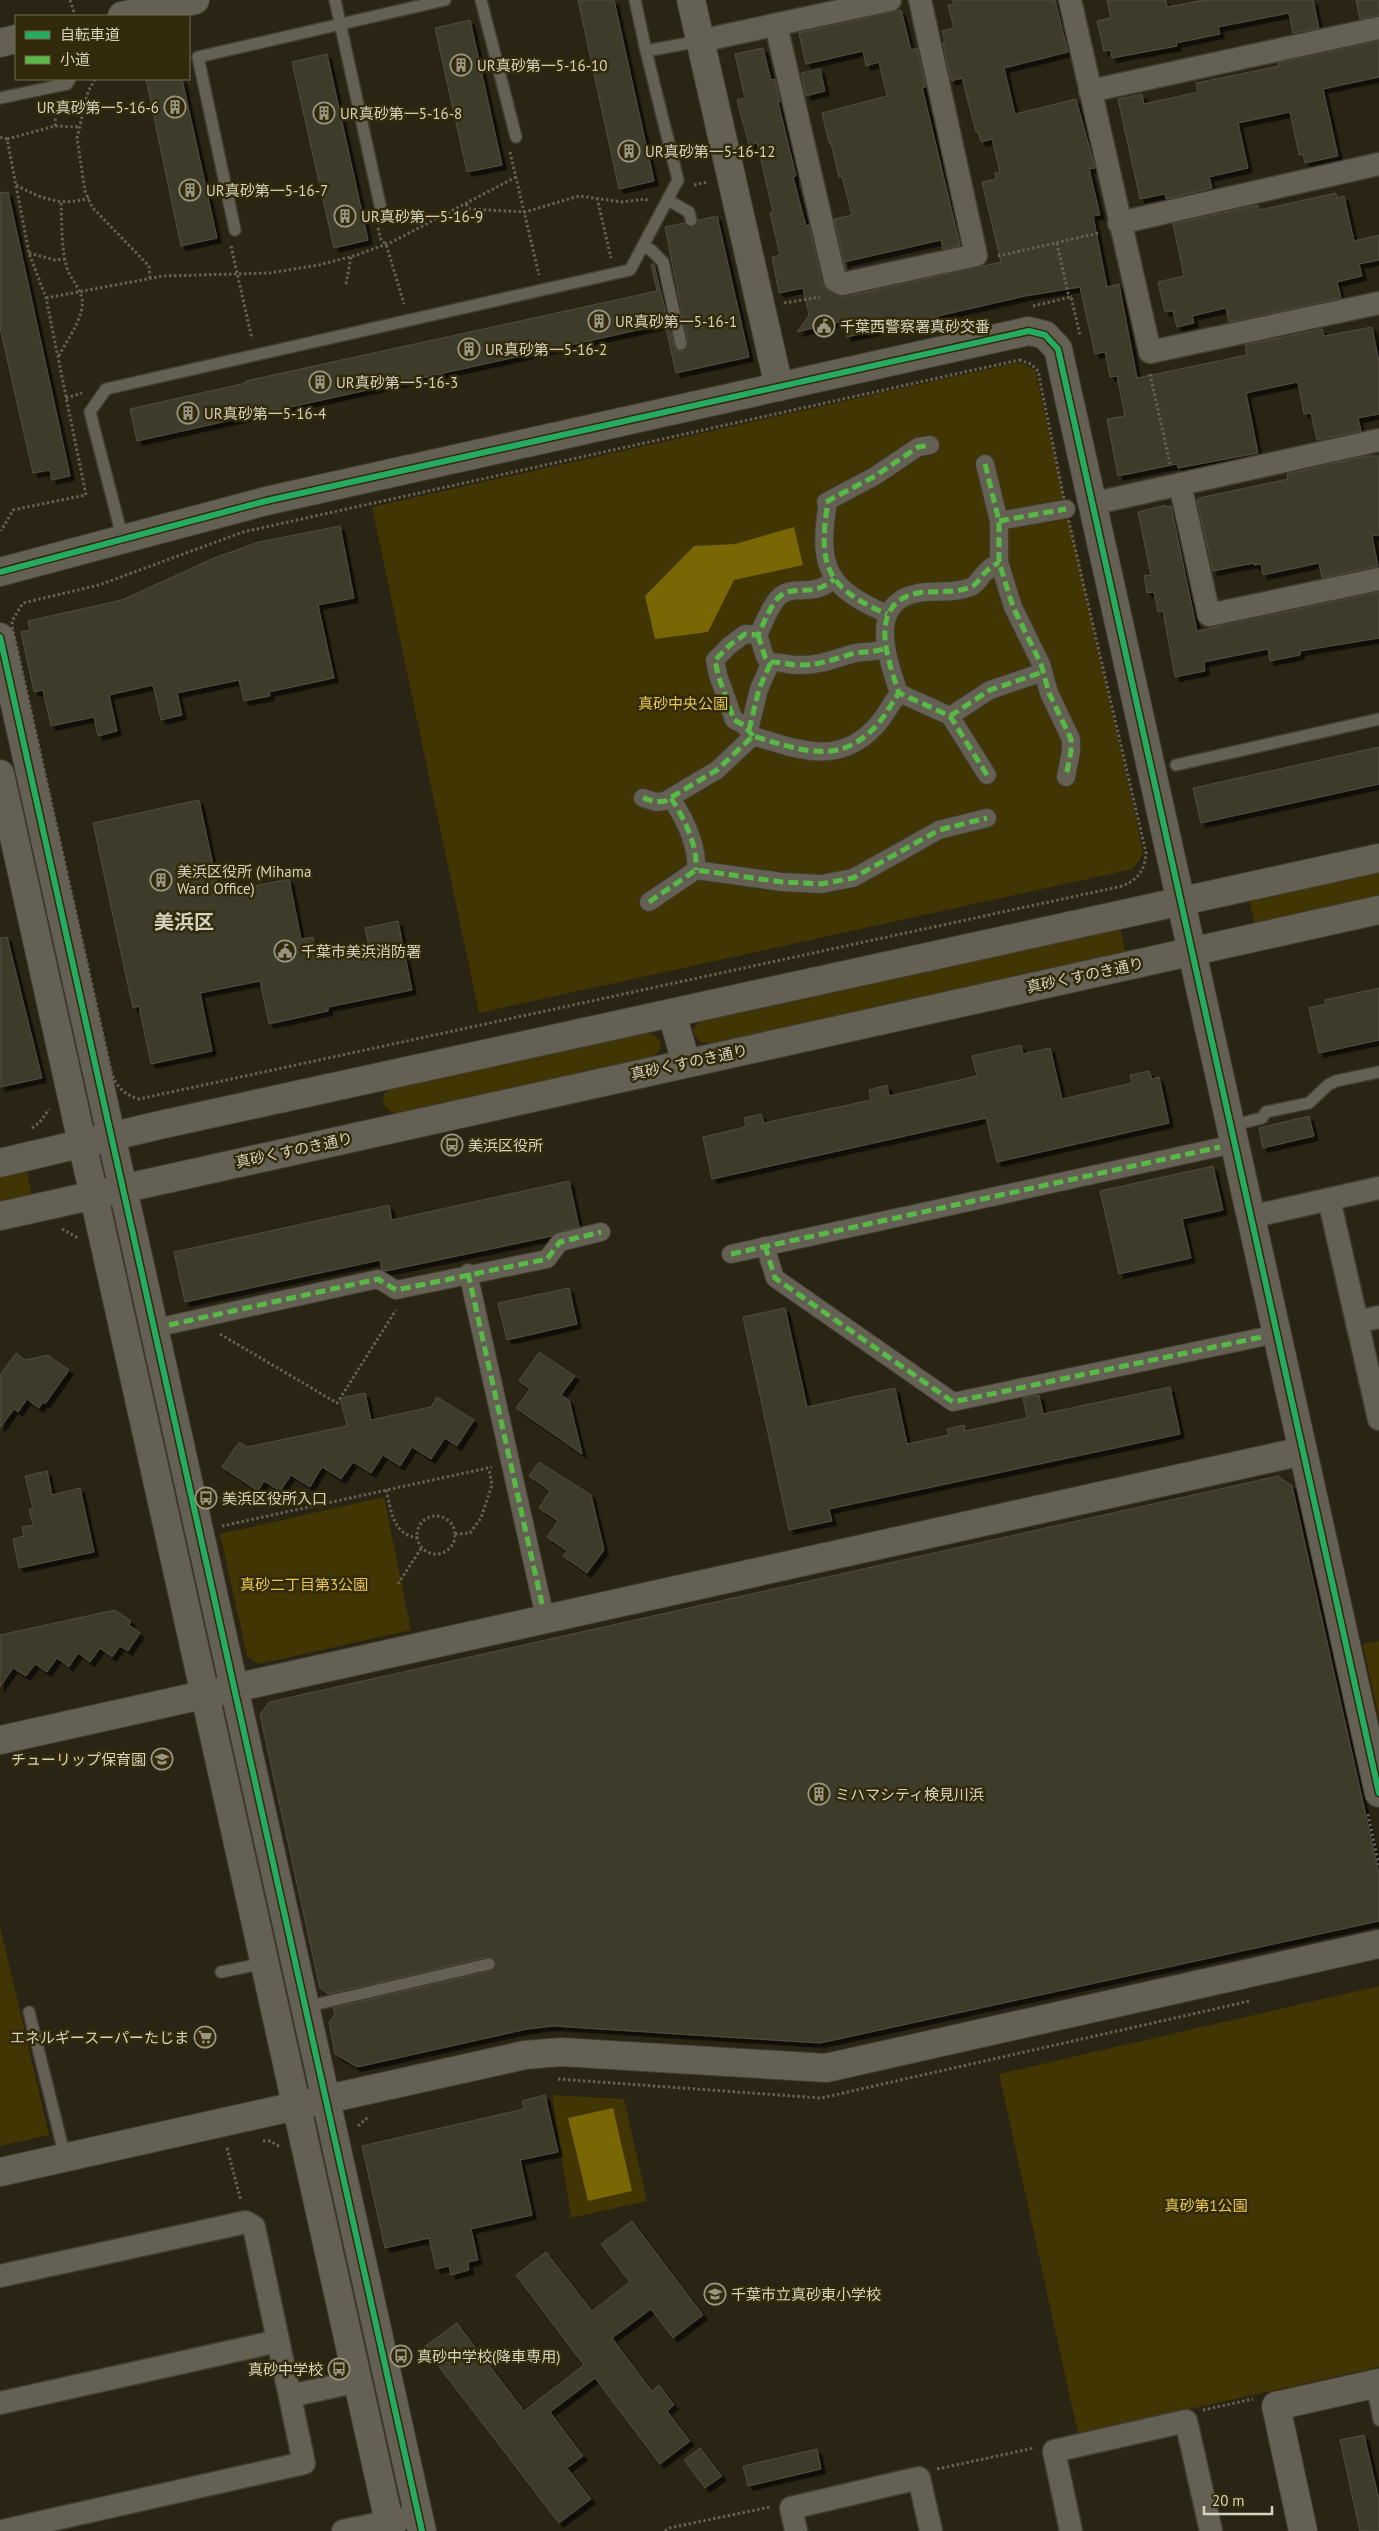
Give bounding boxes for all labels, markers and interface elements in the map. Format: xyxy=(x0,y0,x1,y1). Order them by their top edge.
legend xyxy=(15,15,190,80)
text: 自転車道 xyxy=(60,25,120,44)
text: 小道 xyxy=(60,50,90,69)
building icon: UR真砂第一5-16-10 xyxy=(449,53,473,77)
place label: UR真砂第一5-16-10 xyxy=(477,56,607,75)
building icon: UR真砂第一5-16-6 xyxy=(163,95,187,119)
place label: UR真砂第一5-16-6 xyxy=(37,98,159,117)
building icon: UR真砂第一5-16-8 xyxy=(312,101,336,125)
place label: UR真砂第一5-16-8 xyxy=(340,104,462,123)
building icon: UR真砂第一5-16-12 xyxy=(617,139,641,163)
place label: UR真砂第一5-16-12 xyxy=(645,142,775,161)
building icon: UR真砂第一5-16-7 xyxy=(178,178,202,202)
place label: UR真砂第一5-16-7 xyxy=(206,181,328,200)
building icon: UR真砂第一5-16-9 xyxy=(333,204,357,228)
place label: UR真砂第一5-16-9 xyxy=(361,207,483,226)
building icon: UR真砂第一5-16-1 xyxy=(587,309,611,333)
place label: UR真砂第一5-16-1 xyxy=(615,312,737,331)
public building icon: 千葉西警察署真砂交番 xyxy=(812,314,836,338)
place label: 千葉西警察署真砂交番 xyxy=(840,317,990,336)
building icon: UR真砂第一5-16-2 xyxy=(457,337,481,361)
place label: UR真砂第一5-16-2 xyxy=(485,340,607,359)
building icon: UR真砂第一5-16-3 xyxy=(308,370,332,394)
place label: UR真砂第一5-16-3 xyxy=(336,373,458,392)
building icon: UR真砂第一5-16-4 xyxy=(176,401,200,425)
place label: UR真砂第一5-16-4 xyxy=(204,404,326,423)
park label: 真砂中央公園 xyxy=(638,694,728,713)
place label: 美浜区役所 (Mihama Ward Office) xyxy=(177,862,311,898)
building icon: 美浜区役所 (Mihama Ward Office) xyxy=(149,868,173,892)
district label: 美浜区 xyxy=(154,909,214,935)
public building icon: 千葉市美浜消防署 xyxy=(273,939,297,963)
place label: 千葉市美浜消防署 xyxy=(301,942,421,961)
street label: 真砂くすのき通り xyxy=(1025,953,1145,997)
street label: 真砂くすのき通り xyxy=(629,1040,749,1084)
street label: 真砂くすのき通り xyxy=(234,1128,354,1172)
bus stop icon: 美浜区役所 xyxy=(440,1133,464,1157)
place label: 美浜区役所 xyxy=(468,1136,543,1155)
bus stop icon: 美浜区役所入口 xyxy=(194,1486,218,1510)
place label: 美浜区役所入口 xyxy=(222,1489,327,1508)
park label: 真砂二丁目第3公園 xyxy=(240,1575,368,1594)
school or university icon: チューリップ保育園 xyxy=(150,1747,174,1771)
place label: チューリップ保育園 xyxy=(11,1750,146,1769)
building icon: ミハマシティ検見川浜 xyxy=(807,1782,831,1806)
place label: ミハマシティ検見川浜 xyxy=(835,1785,984,1804)
supermarket icon: エネルギースーパーたじま xyxy=(193,2025,217,2049)
place label: エネルギースーパーたじま xyxy=(10,2028,189,2047)
park label: 真砂第1公園 xyxy=(1164,2196,1248,2215)
school or university icon: 千葉市立真砂東小学校 xyxy=(703,2282,727,2306)
place label: 千葉市立真砂東小学校 xyxy=(731,2285,881,2304)
bus stop icon: 真砂中学校(降車専用) xyxy=(389,2344,413,2368)
place label: 真砂中学校(降車専用) xyxy=(417,2347,560,2366)
bus stop icon: 真砂中学校 xyxy=(327,2357,351,2381)
place label: 真砂中学校 xyxy=(248,2360,323,2379)
scale bar xyxy=(1204,2484,1272,2516)
text: 20 m xyxy=(1212,2491,1245,2510)

